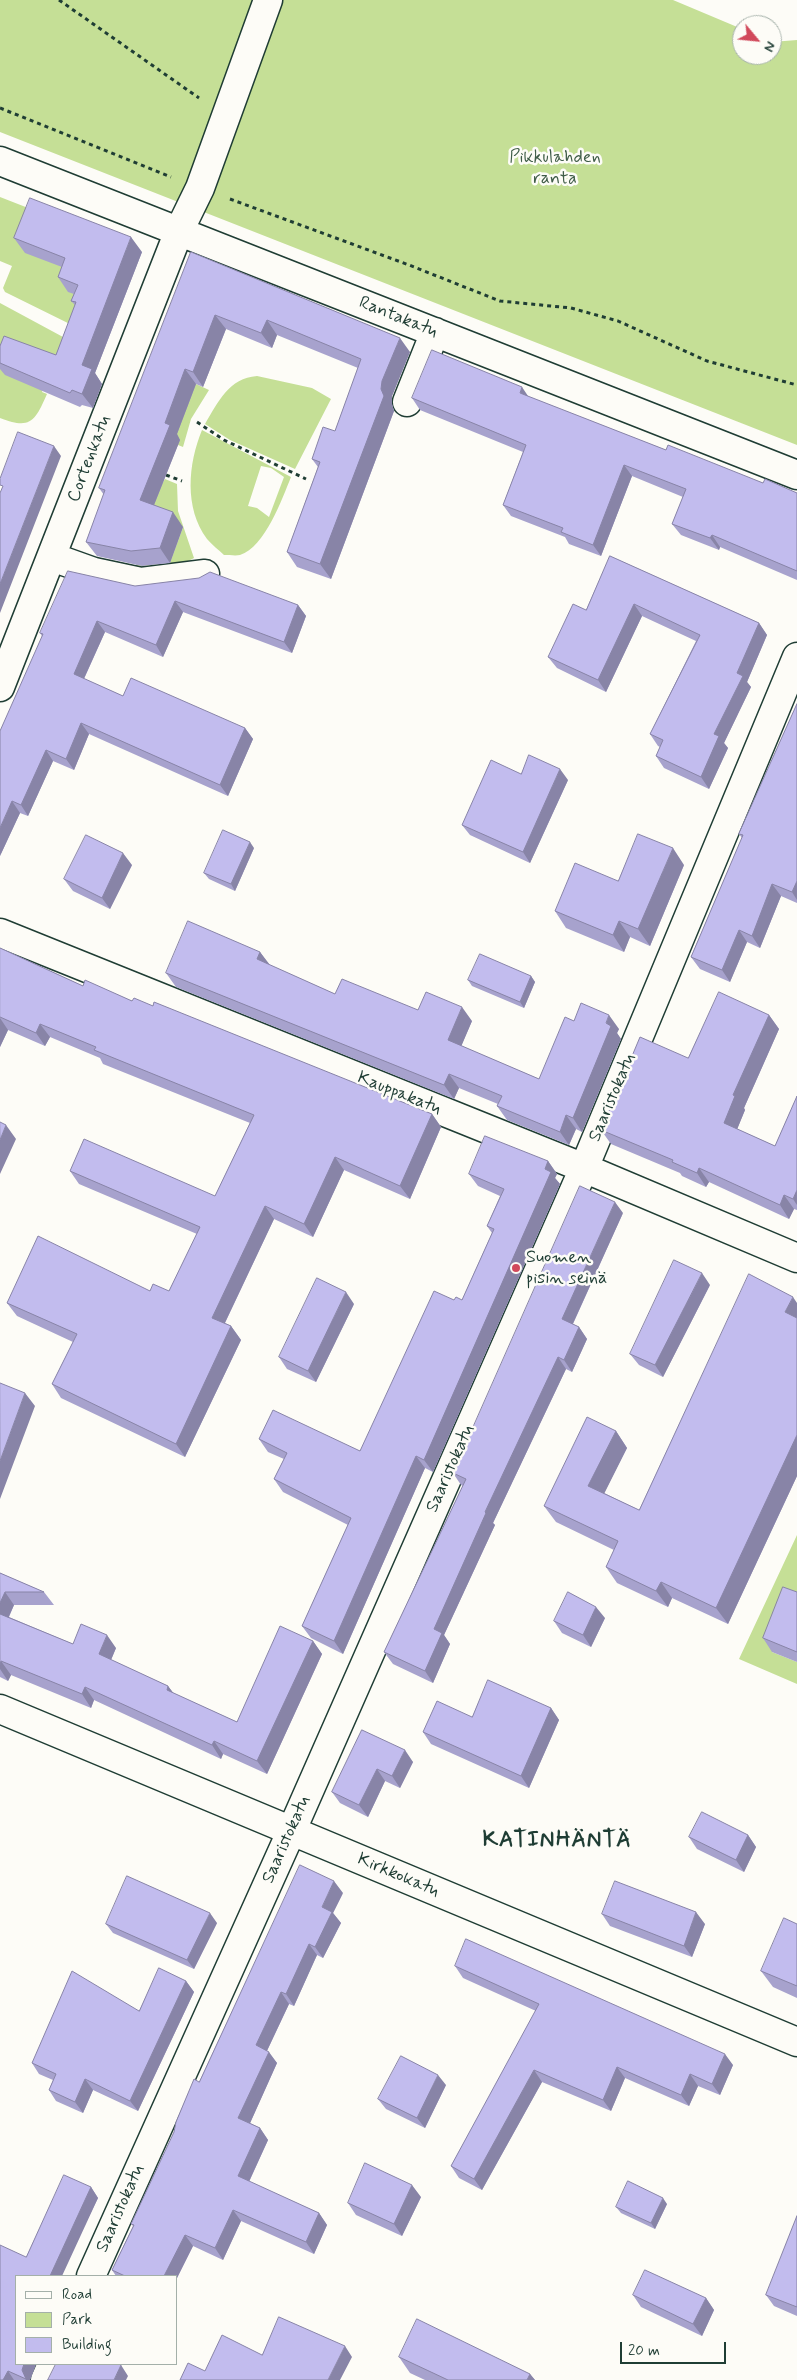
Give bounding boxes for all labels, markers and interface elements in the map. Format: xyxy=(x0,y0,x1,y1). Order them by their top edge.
north arrow xyxy=(732,15,782,65)
text: N xyxy=(759,38,780,55)
park label: Pikkulahden ranta xyxy=(509,147,601,190)
street label: Rantakatu xyxy=(355,292,441,344)
street label: Cortenkatu xyxy=(64,413,116,505)
street label: Saaristokatu xyxy=(585,1051,641,1145)
street label: Kauppakatu xyxy=(354,1067,444,1121)
place label: Suomen pisin seinä xyxy=(526,1247,607,1290)
marker: Suomen pisin seinä xyxy=(510,1262,522,1274)
street label: Saaristokatu xyxy=(422,1422,480,1516)
street label: Saaristokatu xyxy=(258,1793,316,1887)
district label: KATINHÄNTÄ xyxy=(479,1828,635,1854)
street label: Kirkkokatu xyxy=(354,1849,442,1903)
street label: Saaristokatu xyxy=(92,2162,150,2256)
legend xyxy=(15,2275,178,2365)
text: Road xyxy=(62,2285,92,2305)
text: Park xyxy=(62,2310,92,2330)
scale bar xyxy=(622,2332,728,2364)
text: Building xyxy=(62,2335,112,2355)
text: 20 m xyxy=(628,2341,660,2361)

